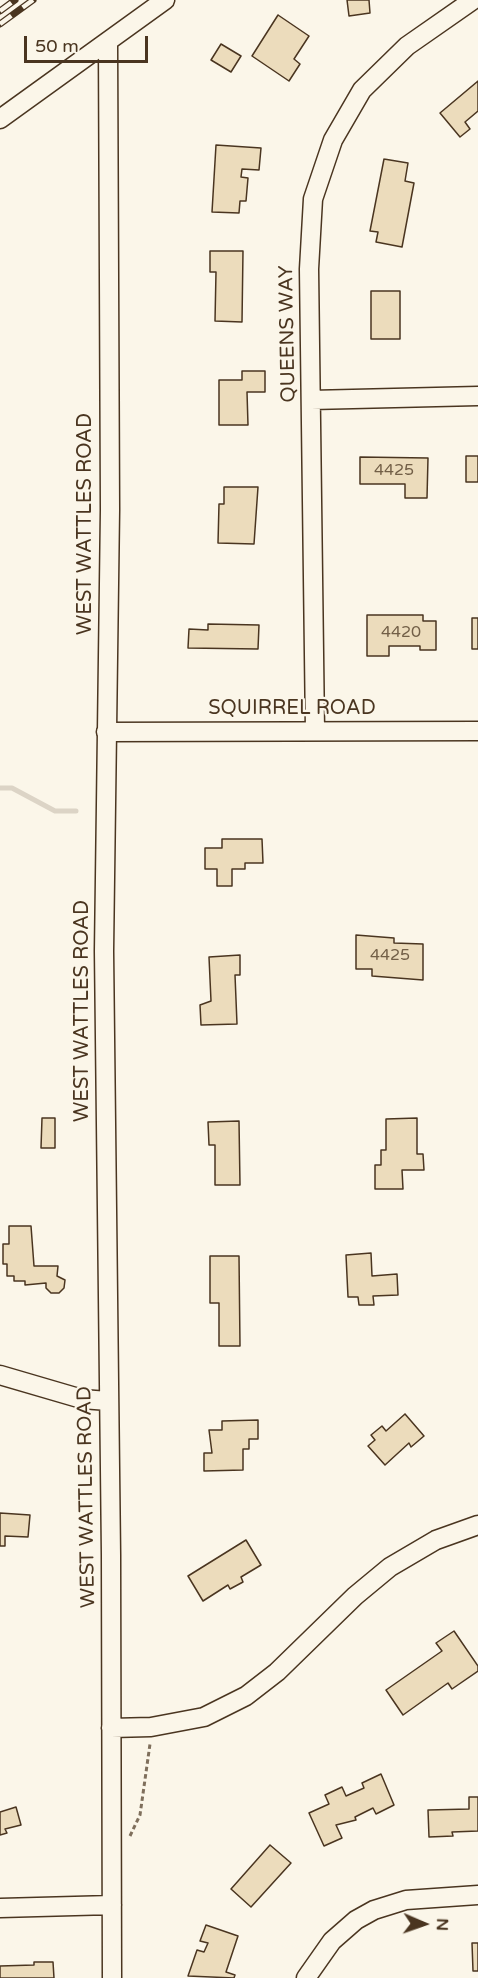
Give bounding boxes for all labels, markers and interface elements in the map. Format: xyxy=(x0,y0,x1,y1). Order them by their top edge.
scale bar xyxy=(27,24,152,62)
text: 50 m xyxy=(35,35,79,57)
street label: QUEENS WAY xyxy=(275,265,301,403)
street label: WEST WATTLES ROAD xyxy=(74,413,98,635)
house number: 4425 xyxy=(374,461,414,481)
house number: 4420 xyxy=(381,623,421,643)
street label: SQUIRREL ROAD xyxy=(208,697,376,721)
street label: WEST WATTLES ROAD xyxy=(71,900,95,1122)
house number: 4425 xyxy=(370,946,410,966)
street label: WEST WATTLES ROAD xyxy=(73,1386,101,1608)
north arrow xyxy=(394,1894,454,1954)
text: N xyxy=(432,1918,452,1931)

